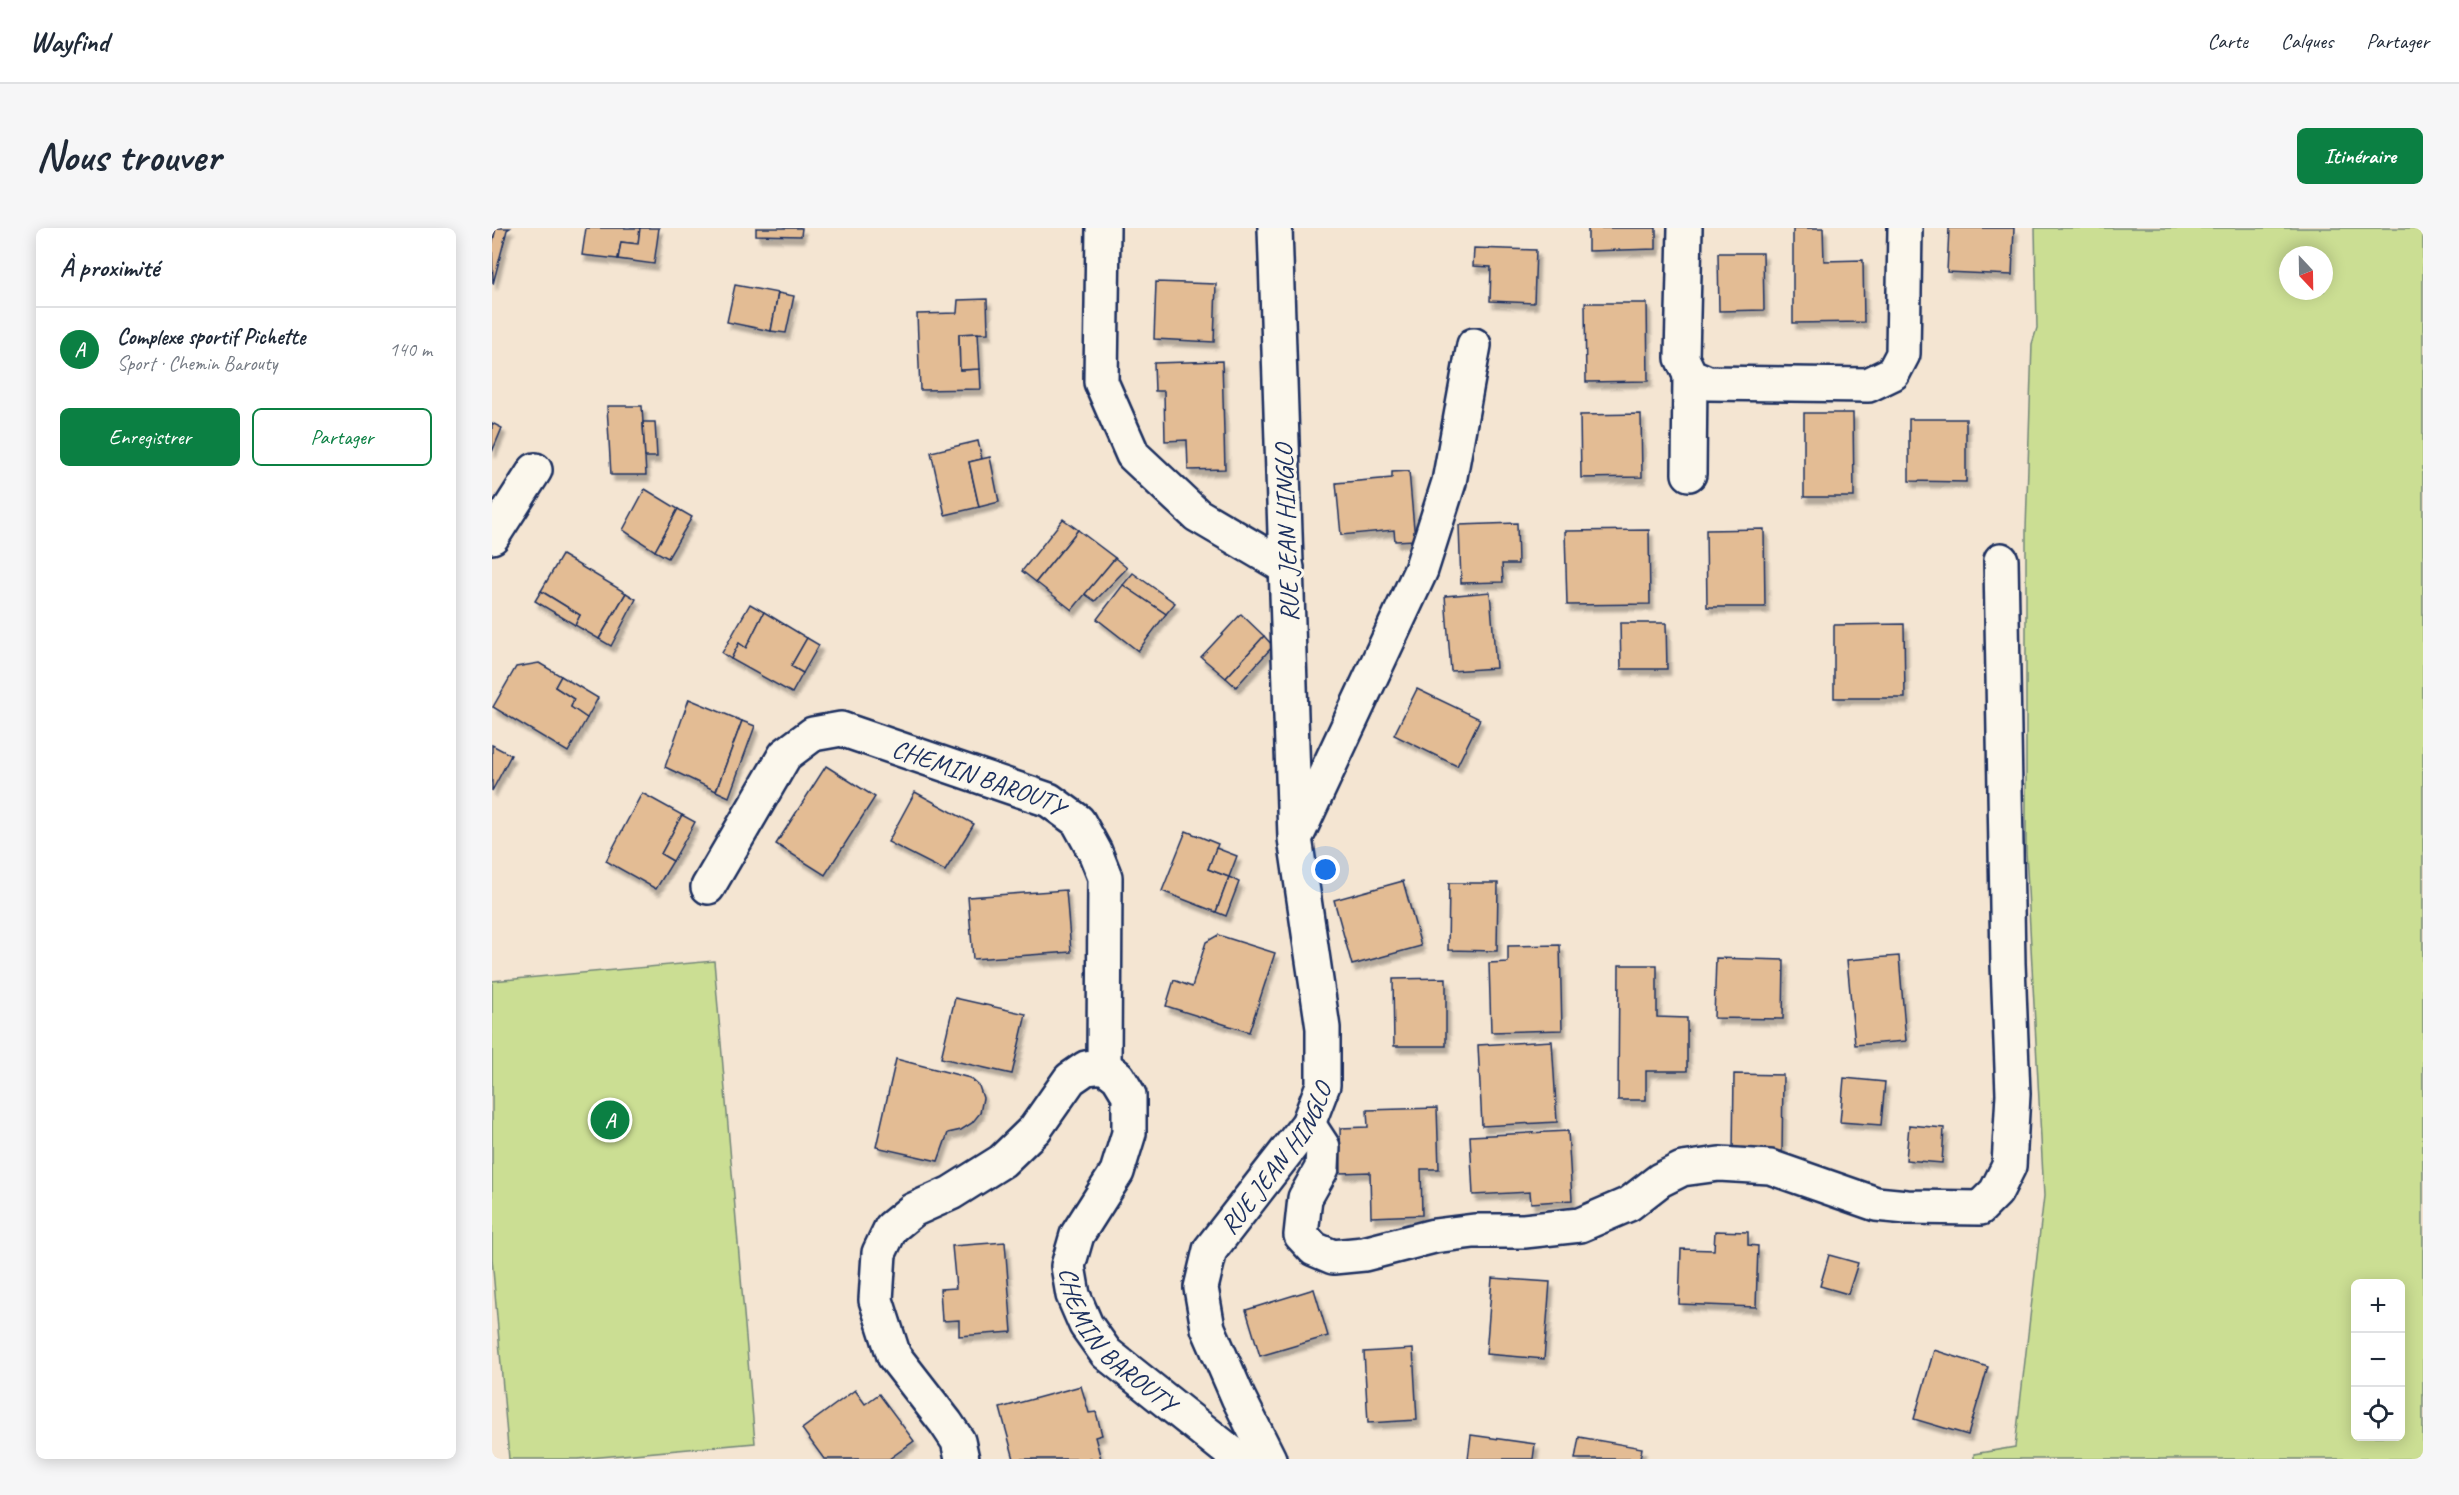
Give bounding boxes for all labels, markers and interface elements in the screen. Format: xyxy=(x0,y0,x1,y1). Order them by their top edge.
text: Wayfind xyxy=(30,24,109,59)
text: Carte xyxy=(2207,28,2248,54)
text: Calques xyxy=(2281,28,2333,54)
text: Partager xyxy=(2366,28,2429,54)
button: Itinéraire xyxy=(2297,128,2423,184)
text: Nous trouver xyxy=(36,130,220,183)
north arrow xyxy=(2279,246,2333,300)
text: À proximité xyxy=(60,251,159,284)
text: Complexe sportif Pichette xyxy=(117,323,305,351)
text: A xyxy=(74,337,85,362)
text: 140 m xyxy=(389,337,432,362)
text: Sport · Chemin Barouty xyxy=(117,351,277,376)
button: Enregistrer xyxy=(60,408,240,466)
button: Partager xyxy=(252,408,432,466)
street label: RUE JEAN HINGLO xyxy=(1267,440,1306,622)
street label: CHEMIN BAROUTY xyxy=(888,732,1075,826)
your location xyxy=(1311,855,1340,884)
street label: RUE JEAN HINGLO xyxy=(1213,1075,1340,1241)
pin: A xyxy=(590,1098,630,1142)
street label: CHEMIN BAROUTY xyxy=(1052,1265,1186,1422)
map controls xyxy=(2351,1279,2405,1441)
button: + xyxy=(2351,1279,2405,1333)
button: − xyxy=(2351,1333,2405,1387)
button: locate xyxy=(2351,1387,2405,1441)

